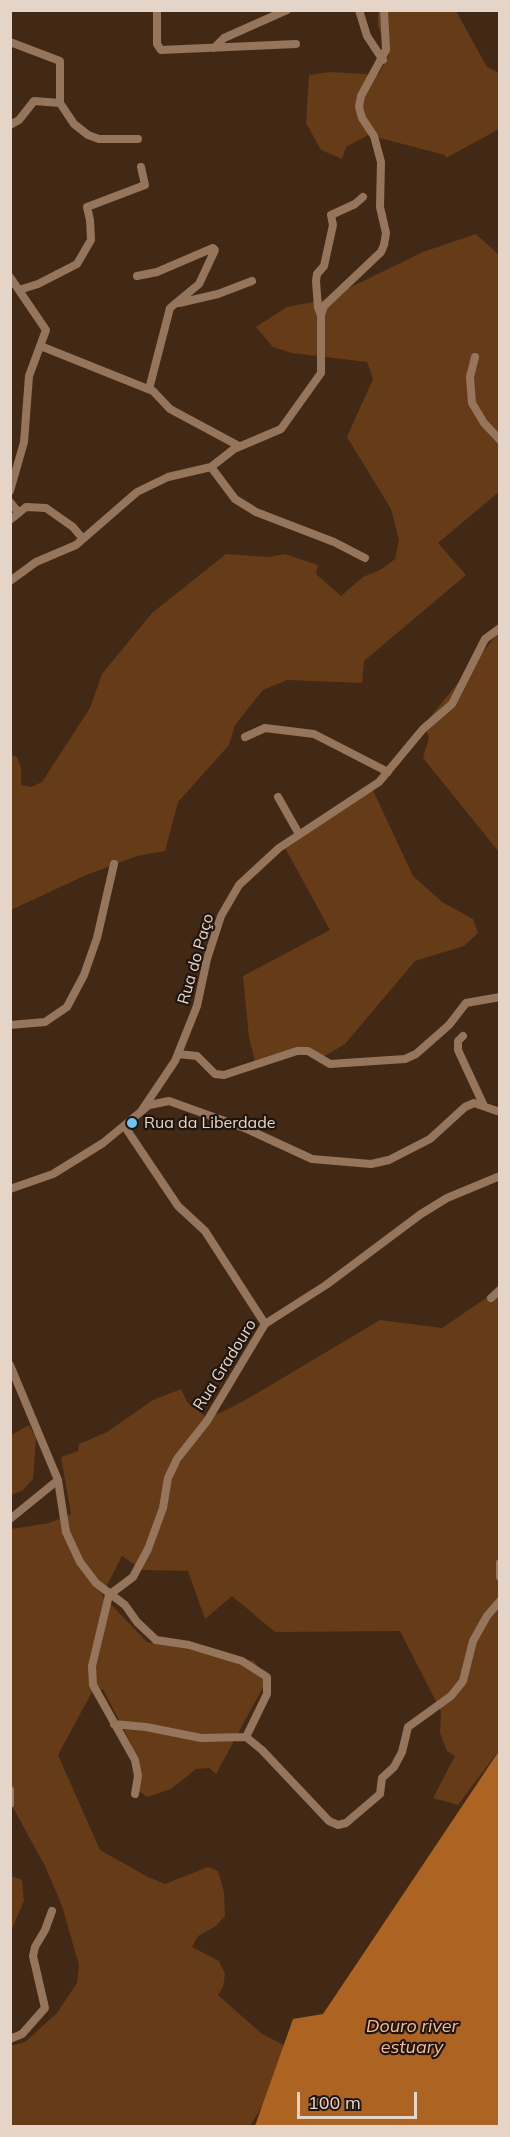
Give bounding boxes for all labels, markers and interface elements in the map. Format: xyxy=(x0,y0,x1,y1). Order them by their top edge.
street label: Rua do Paço xyxy=(174,911,218,1007)
place label: Rua da Liberdade xyxy=(144,1113,275,1133)
marker: Rua da Liberdade xyxy=(125,1116,139,1130)
street label: Rua Gradouro xyxy=(189,1316,261,1414)
water label: Douro river estuary xyxy=(366,2016,458,2058)
scale bar xyxy=(300,2080,420,2118)
text: 100 m xyxy=(308,2091,361,2114)

